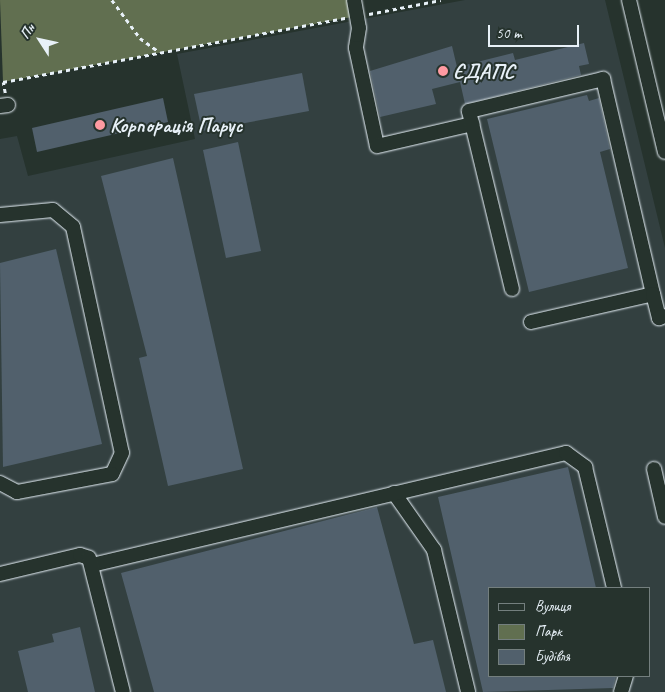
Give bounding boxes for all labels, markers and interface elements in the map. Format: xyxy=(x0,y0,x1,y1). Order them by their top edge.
north arrow xyxy=(15,15,65,65)
scale bar xyxy=(490,15,581,47)
text: Пн xyxy=(16,20,38,42)
text: 50 m xyxy=(496,24,522,43)
place label: ЄДАПС xyxy=(453,58,514,84)
marker: ЄДАПС xyxy=(437,65,449,77)
place label: Корпорація Парус xyxy=(110,112,243,138)
marker: Корпорація Парус xyxy=(94,119,106,131)
legend xyxy=(488,587,650,677)
text: Вулиця xyxy=(535,597,571,616)
text: Парк xyxy=(535,622,562,641)
text: Будівля xyxy=(535,647,570,666)

